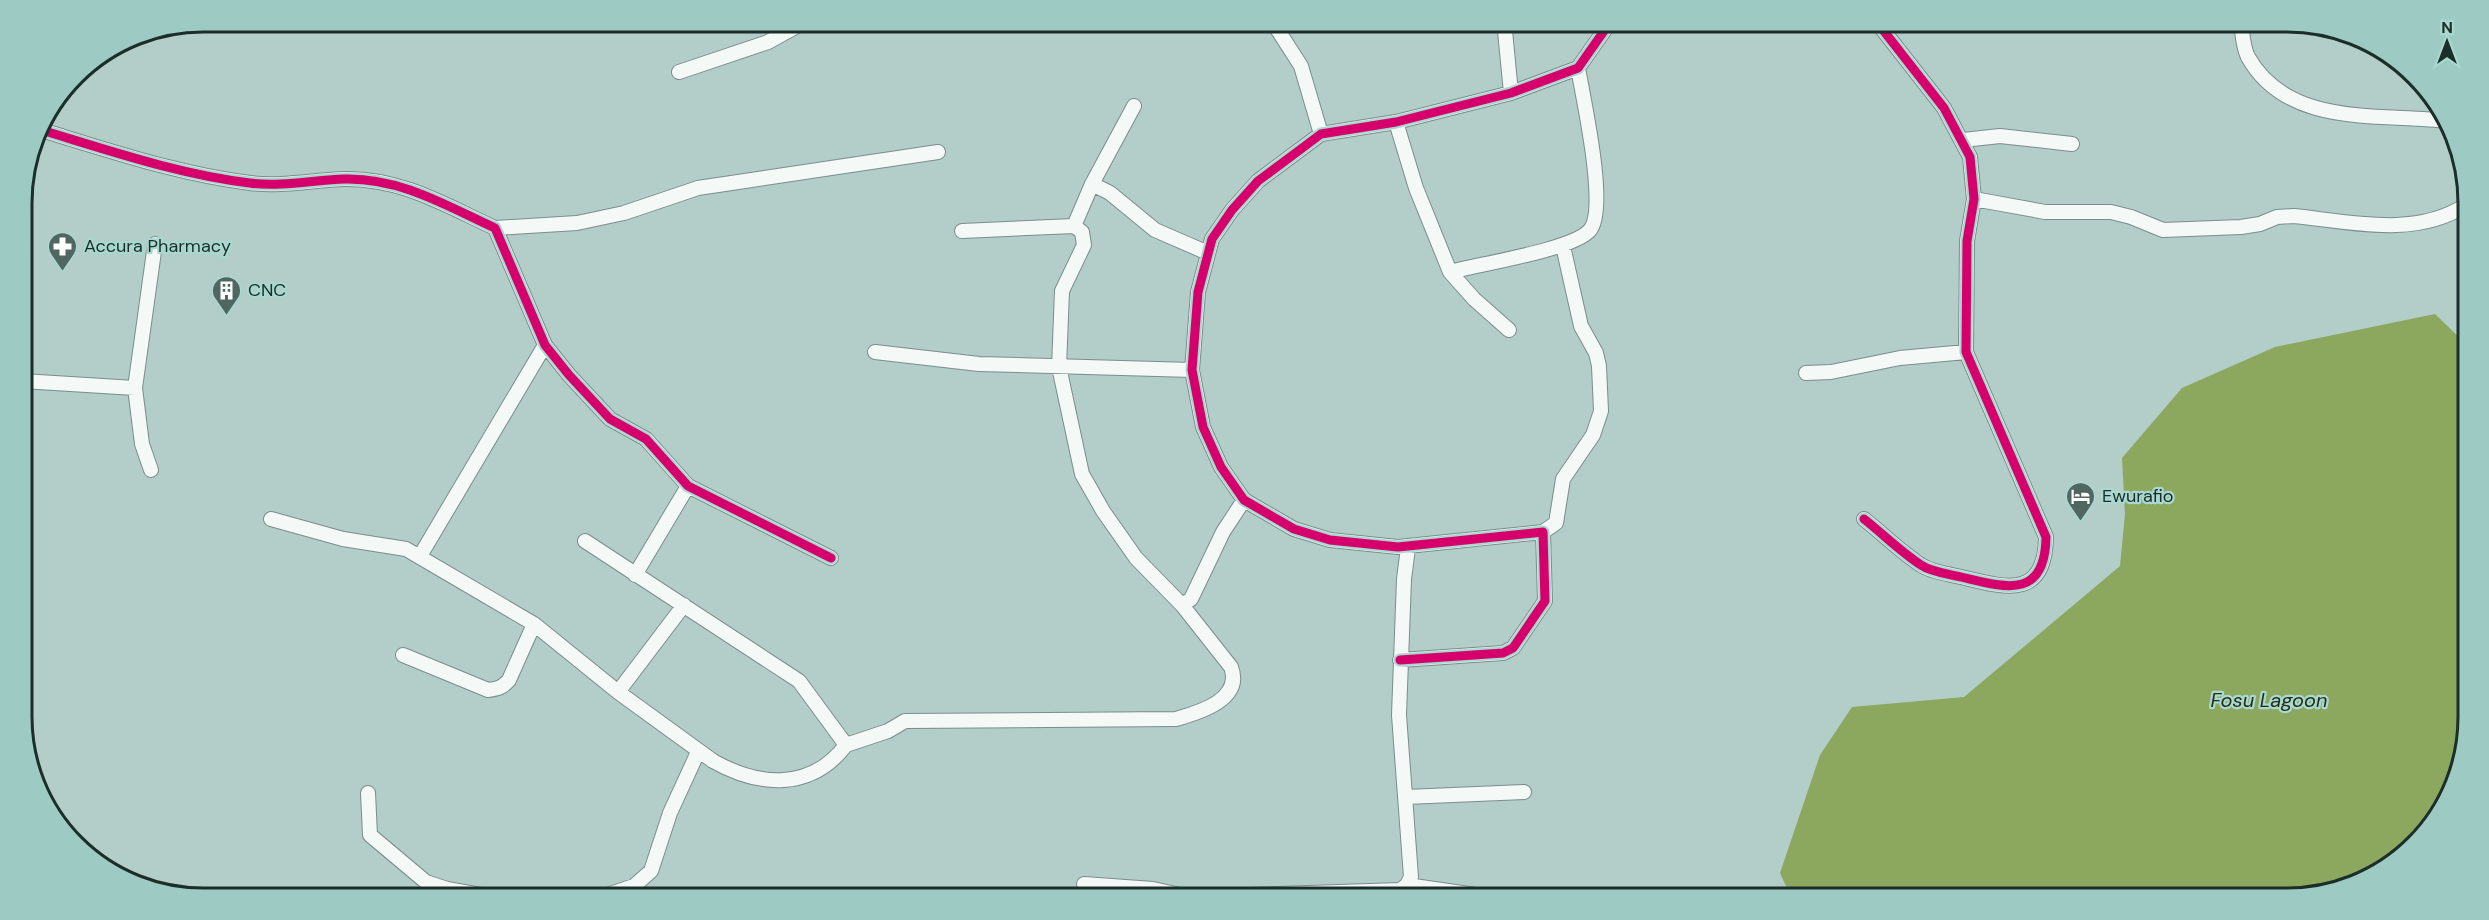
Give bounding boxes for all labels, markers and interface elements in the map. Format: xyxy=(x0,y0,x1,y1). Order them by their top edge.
north arrow xyxy=(2417,12,2477,72)
text: N xyxy=(2441,17,2453,38)
pharmacy icon: Accura Pharmacy xyxy=(47,230,79,272)
place label: Accura Pharmacy xyxy=(84,234,231,258)
building icon: CNC xyxy=(211,274,243,316)
place label: CNC xyxy=(248,278,286,302)
hotel icon: Ewurafio xyxy=(2065,480,2097,522)
place label: Ewurafio xyxy=(2102,484,2173,508)
water label: Fosu Lagoon xyxy=(2211,687,2327,713)

